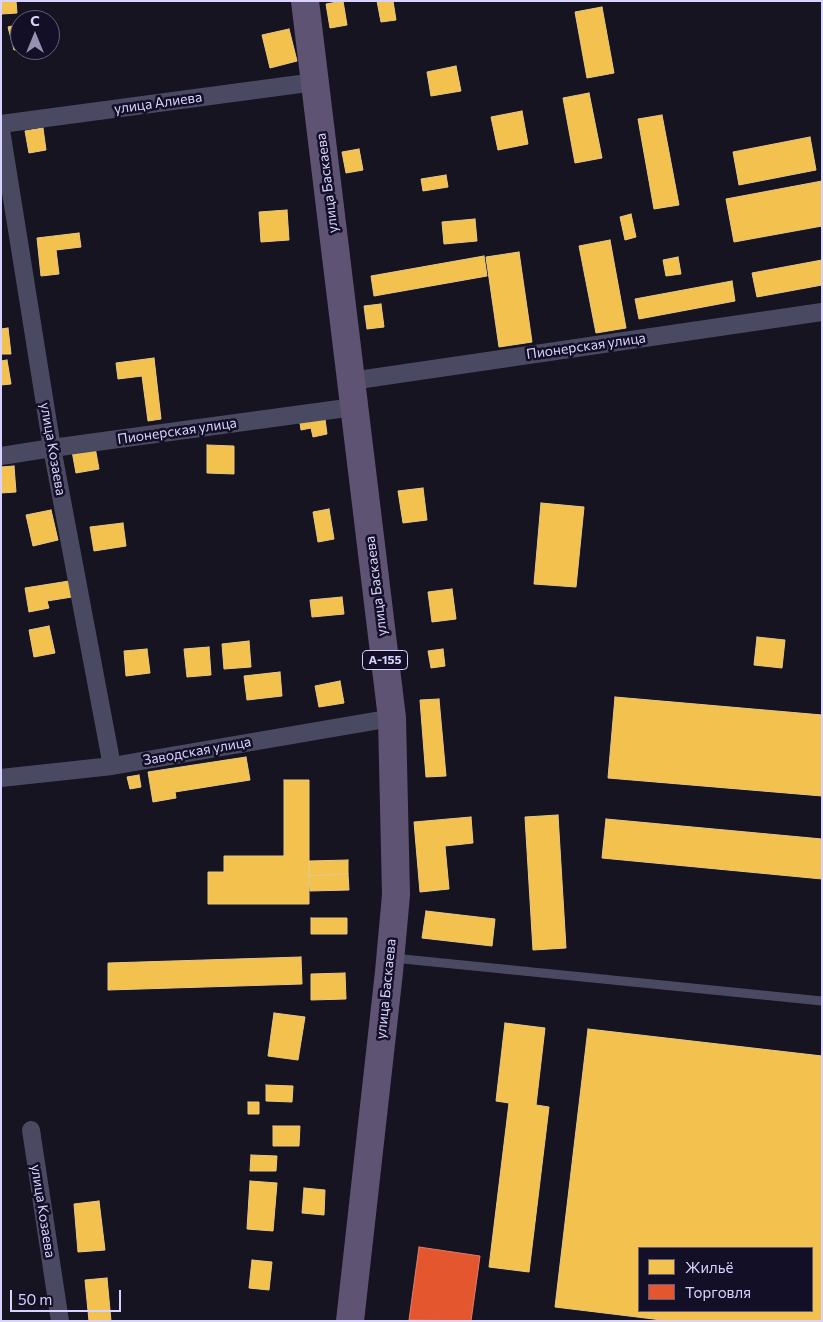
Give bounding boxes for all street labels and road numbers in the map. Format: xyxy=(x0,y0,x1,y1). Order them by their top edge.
street label: улица Алиева xyxy=(113,89,203,117)
street label: улица Баскаева xyxy=(313,132,341,234)
street label: Пионерская улица xyxy=(525,329,647,363)
street label: улица Козаева xyxy=(37,401,69,497)
street label: Пионерская улица xyxy=(116,414,238,448)
street label: улица Баскаева xyxy=(362,535,390,637)
road number: А-155 xyxy=(362,650,408,670)
street label: Заводская улица xyxy=(142,733,252,769)
street label: улица Баскаева xyxy=(372,938,400,1040)
street label: улица Козаева xyxy=(27,1163,59,1259)

